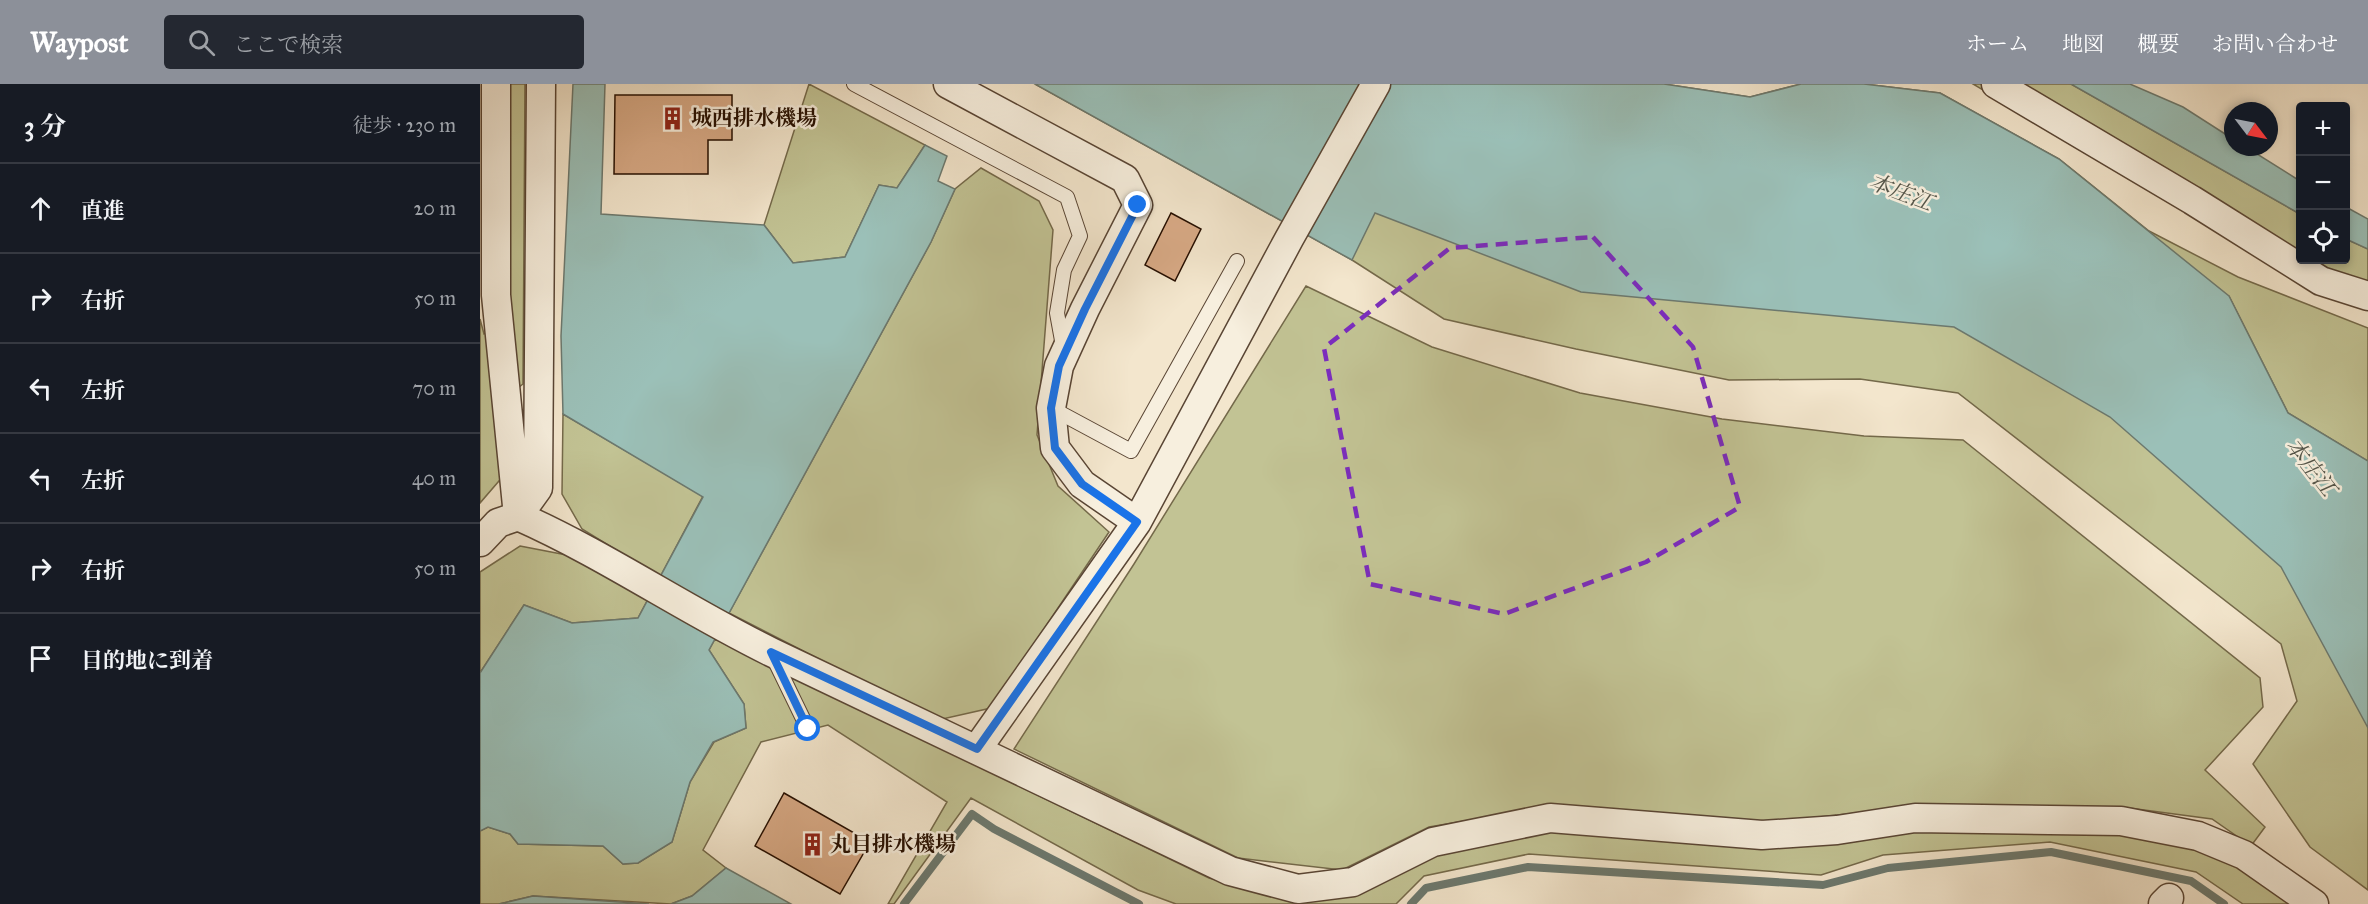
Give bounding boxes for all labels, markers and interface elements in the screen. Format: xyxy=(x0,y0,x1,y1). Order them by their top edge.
search box xyxy=(164,15,584,69)
text: Waypost xyxy=(30,25,128,60)
icon: search xyxy=(185,26,218,59)
text: ここで検索 xyxy=(233,31,343,58)
text: ホーム xyxy=(1966,31,2029,57)
text: 地図 xyxy=(2062,31,2104,57)
text: 概要 xyxy=(2137,31,2179,57)
text: お問い合わせ xyxy=(2212,31,2338,57)
north arrow xyxy=(2224,102,2278,156)
map controls xyxy=(2296,102,2350,264)
button: + xyxy=(2296,102,2350,156)
building icon: 城西排水機場 xyxy=(660,105,686,131)
place label: 城西排水機場 xyxy=(691,105,817,131)
text: 3 分 xyxy=(24,110,66,142)
text: 徒歩 · 230 m xyxy=(352,113,456,137)
button: − xyxy=(2296,156,2350,210)
water label: 本庄江 xyxy=(1865,168,1939,218)
route end xyxy=(1124,191,1150,217)
icon: ahead xyxy=(24,192,57,225)
text: 20 m xyxy=(413,196,456,220)
text: 直進 xyxy=(81,197,125,224)
button: locate xyxy=(2296,210,2350,264)
icon: right xyxy=(24,282,57,315)
text: 50 m xyxy=(414,286,456,310)
text: 右折 xyxy=(81,287,125,314)
icon: left xyxy=(24,372,57,405)
text: 70 m xyxy=(413,376,456,400)
text: 左折 xyxy=(81,377,125,404)
water label: 本庄江 xyxy=(2280,433,2344,504)
icon: left xyxy=(24,462,57,495)
text: 40 m xyxy=(412,466,456,490)
text: 左折 xyxy=(81,467,125,494)
icon: right xyxy=(24,552,57,585)
text: 50 m xyxy=(414,556,456,580)
text: 右折 xyxy=(81,557,125,584)
icon: arrive xyxy=(24,642,57,675)
text: 目的地に到着 xyxy=(81,647,213,674)
route start xyxy=(794,715,820,741)
building icon: 丸目排水機場 xyxy=(799,831,825,857)
place label: 丸目排水機場 xyxy=(830,831,956,857)

